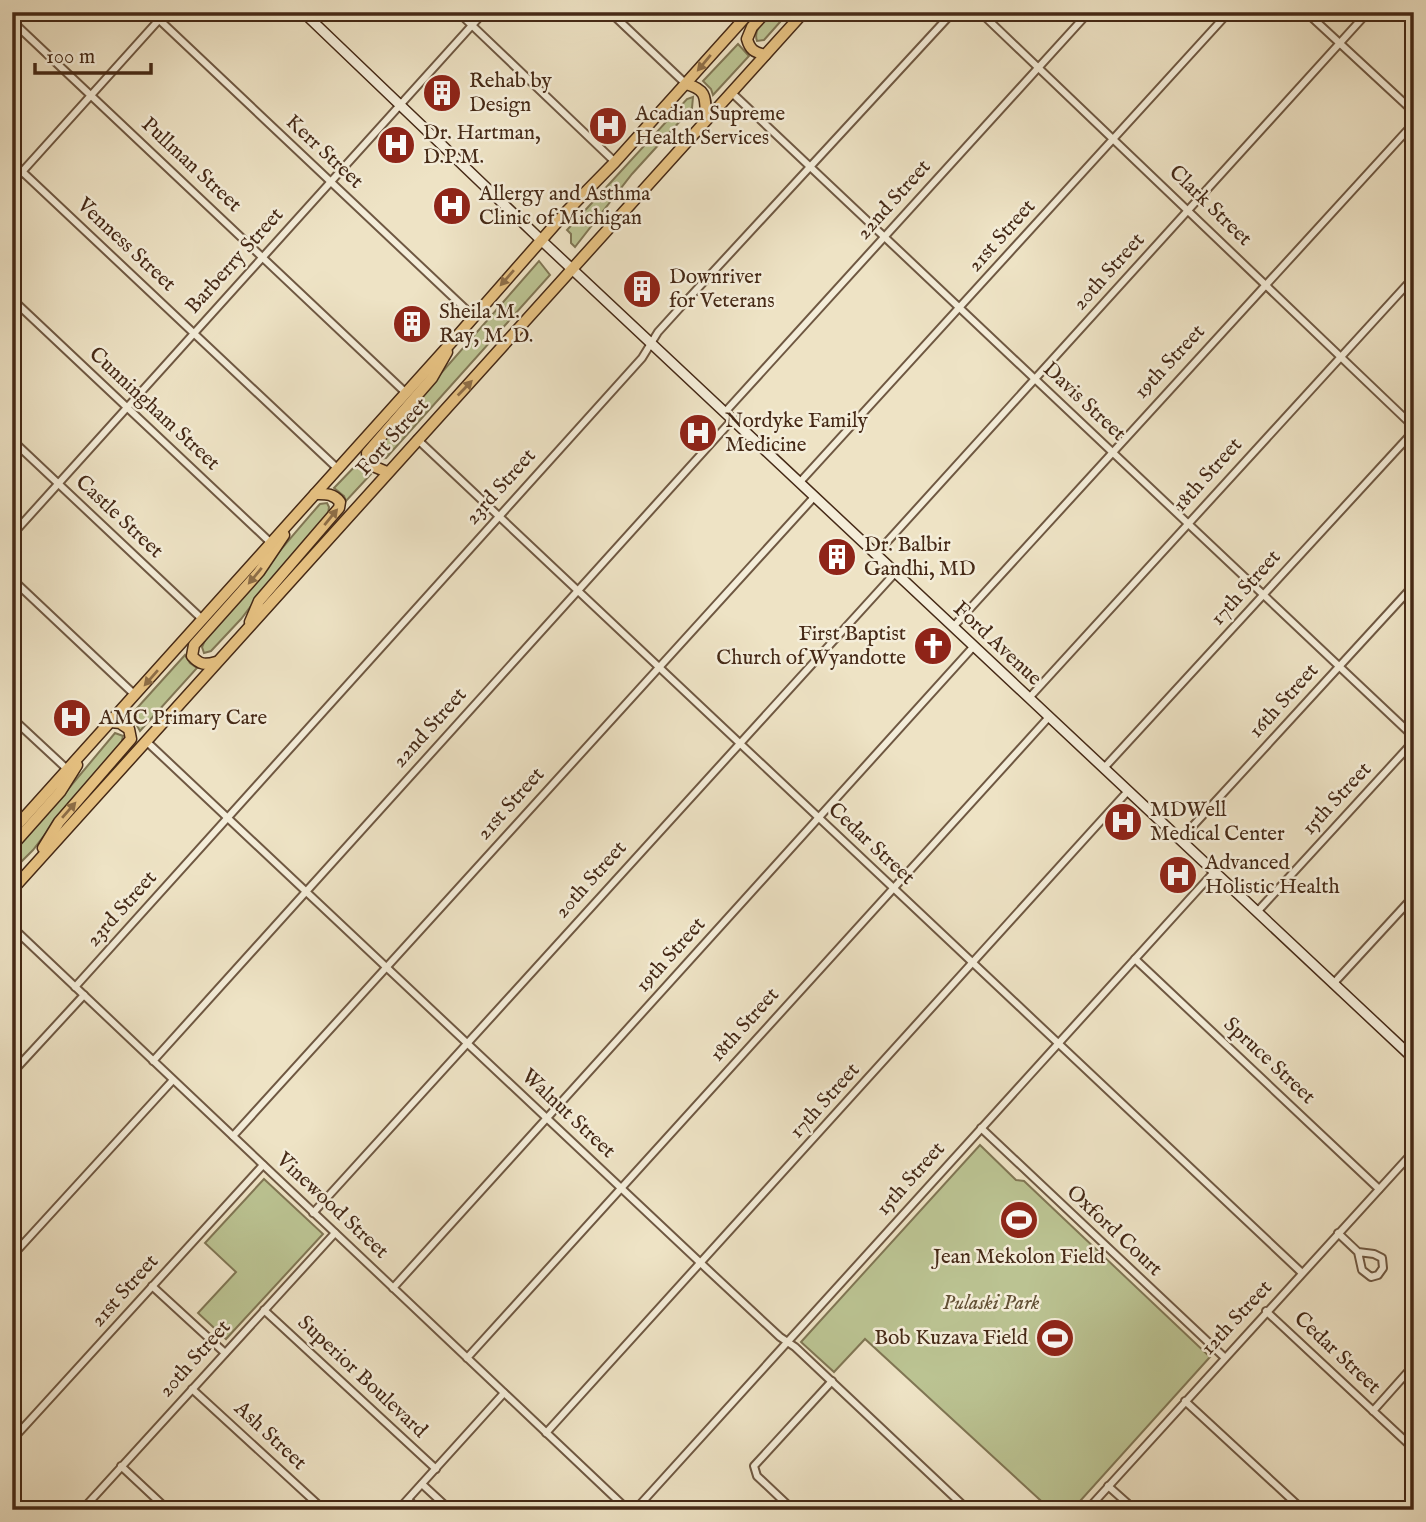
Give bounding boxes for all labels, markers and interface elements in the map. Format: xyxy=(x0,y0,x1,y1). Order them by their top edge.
scale bar xyxy=(35,32,150,76)
text: 100 m xyxy=(46,44,95,71)
one-way arrow xyxy=(697,55,712,72)
place label: Rehab by Design xyxy=(469,68,553,119)
building icon: Rehab by Design xyxy=(421,72,463,114)
place label: Acadian Supreme Health Services xyxy=(634,101,785,152)
hospital icon: Acadian Supreme Health Services xyxy=(587,105,629,147)
street label: Kerr Street xyxy=(279,109,369,195)
street label: Pullman Street xyxy=(135,112,247,218)
place label: Dr. Hartman, D.P.M. xyxy=(423,120,541,171)
hospital icon: Dr. Hartman, D.P.M. xyxy=(375,124,417,166)
street label: 22nd Street xyxy=(851,154,937,246)
street label: Clark Street xyxy=(1163,160,1257,252)
place label: Allergy and Asthma Clinic of Michigan xyxy=(478,181,651,232)
hospital icon: Allergy and Asthma Clinic of Michigan xyxy=(431,185,473,227)
street label: Venness Street xyxy=(70,192,181,298)
street label: 21st Street xyxy=(962,194,1042,278)
street label: Barberry Street xyxy=(180,202,290,320)
street label: 20th Street xyxy=(1067,228,1151,316)
place label: Downriver for Veterans xyxy=(669,264,775,315)
building icon: Downriver for Veterans xyxy=(621,268,663,310)
one-way arrow xyxy=(499,269,515,287)
place label: Sheila M. Ray, M. D. xyxy=(439,299,533,350)
building icon: Sheila M. Ray, M. D. xyxy=(391,303,433,345)
street label: 19th Street xyxy=(1129,319,1211,405)
street label: Cunningham Street xyxy=(83,341,225,477)
street label: Davis Street xyxy=(1036,356,1132,448)
one-way arrow xyxy=(457,380,473,397)
street label: Fort Street xyxy=(351,392,435,482)
place label: Nordyke Family Medicine xyxy=(725,408,868,459)
hospital icon: Nordyke Family Medicine xyxy=(677,412,719,454)
street label: 18th Street xyxy=(1167,432,1249,518)
street label: 23rd Street xyxy=(460,443,542,531)
street label: Castle Street xyxy=(69,469,169,565)
one-way arrow xyxy=(323,508,338,525)
place label: Dr. Balbir Gandhi, MD xyxy=(864,532,976,583)
building icon: Dr. Balbir Gandhi, MD xyxy=(816,536,858,578)
street label: 17th Street xyxy=(1205,544,1287,632)
one-way arrow xyxy=(248,568,263,585)
street label: Ford Avenue xyxy=(947,596,1047,692)
place label: First Baptist Church of Wyandotte xyxy=(716,621,906,672)
church icon: First Baptist Church of Wyandotte xyxy=(912,625,954,667)
street label: 16th Street xyxy=(1243,658,1325,744)
one-way arrow xyxy=(144,669,159,686)
street label: 22nd Street xyxy=(387,682,473,774)
hospital icon: AMC Primary Care xyxy=(51,697,93,739)
place label: AMC Primary Care xyxy=(98,705,268,732)
street label: 15th Street xyxy=(1296,757,1378,841)
street label: 21st Street xyxy=(471,762,551,846)
street label: Cedar Street xyxy=(822,797,920,891)
place label: MDWell Medical Center xyxy=(1150,797,1285,848)
one-way arrow xyxy=(61,801,76,818)
hospital icon: MDWell Medical Center xyxy=(1102,801,1144,843)
street label: 20th Street xyxy=(549,836,633,924)
place label: Advanced Holistic Health xyxy=(1204,850,1340,901)
hospital icon: Advanced Holistic Health xyxy=(1157,854,1199,896)
street label: 23rd Street xyxy=(81,865,163,953)
street label: 19th Street xyxy=(630,912,712,998)
street label: 18th Street xyxy=(704,982,786,1068)
street label: Spruce Street xyxy=(1217,1012,1321,1110)
street label: 17th Street xyxy=(784,1057,866,1145)
street label: Walnut Street xyxy=(515,1063,621,1165)
street label: 15th Street xyxy=(871,1136,951,1222)
street label: Vinewood Street xyxy=(269,1146,394,1265)
street label: Oxford Court xyxy=(1060,1180,1168,1282)
sports icon: Jean Mekolon Field xyxy=(998,1199,1040,1241)
place label: Jean Mekolon Field xyxy=(931,1244,1106,1271)
street label: 21st Street xyxy=(85,1249,165,1333)
street label: 12th Street xyxy=(1195,1275,1279,1361)
park label: Pulaski Park xyxy=(943,1290,1040,1317)
street label: Cedar Street xyxy=(1288,1306,1386,1400)
street label: Superior Boulevard xyxy=(291,1310,433,1445)
street label: 20th Street xyxy=(153,1315,237,1403)
sports icon: Bob Kuzava Field xyxy=(1034,1317,1076,1359)
place label: Bob Kuzava Field xyxy=(874,1325,1029,1352)
street label: Ash Street xyxy=(227,1395,312,1476)

